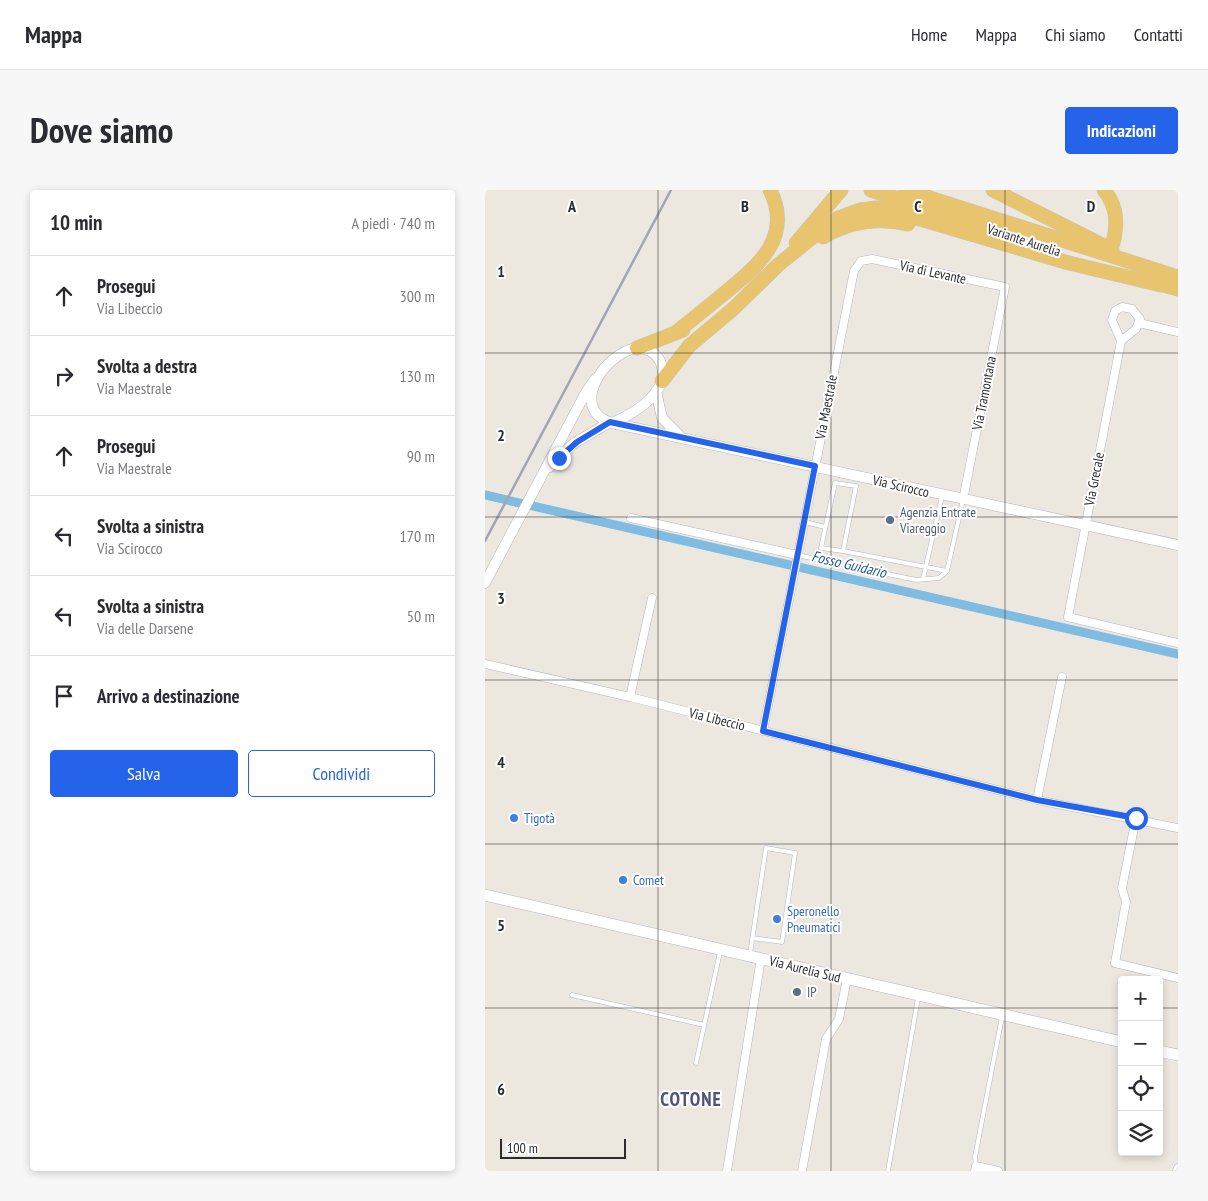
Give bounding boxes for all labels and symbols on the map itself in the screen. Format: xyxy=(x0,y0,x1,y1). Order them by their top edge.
text: A xyxy=(567,196,577,216)
text: B xyxy=(741,196,749,216)
text: C xyxy=(914,196,922,216)
text: D xyxy=(1087,196,1096,216)
street label: Variante Aurelia xyxy=(984,219,1063,260)
street label: Via di Levante xyxy=(897,256,968,288)
text: 1 xyxy=(497,261,505,281)
street label: Via Tramontana xyxy=(968,355,1000,432)
street label: Via Maestrale xyxy=(811,373,841,442)
text: 2 xyxy=(497,425,505,445)
route end xyxy=(548,447,571,470)
street label: Via Grecale xyxy=(1080,451,1108,508)
street label: Via Scirocco xyxy=(870,471,931,501)
place label: Agenzia Entrate Viareggio xyxy=(899,503,976,537)
marker: Agenzia Entrate Viareggio xyxy=(884,514,896,526)
water label: Fosso Guidario xyxy=(810,546,890,582)
text: 3 xyxy=(497,588,505,608)
street label: Via Libeccio xyxy=(686,703,747,735)
text: 4 xyxy=(497,752,505,772)
route start xyxy=(1125,807,1148,830)
place label: Tigotà xyxy=(524,809,555,827)
marker: Tigotà xyxy=(508,812,520,824)
place label: Comet xyxy=(633,871,664,889)
marker: Comet xyxy=(617,874,629,886)
place label: Speronello Pneumatici xyxy=(787,902,841,936)
marker: Speronello Pneumatici xyxy=(771,913,783,925)
text: 5 xyxy=(497,915,505,935)
street label: Via Aurelia Sud xyxy=(766,951,843,987)
place label: IP xyxy=(807,983,817,1001)
marker: IP xyxy=(791,986,803,998)
text: 6 xyxy=(497,1079,505,1099)
district label: COTONE xyxy=(660,1087,722,1111)
scale bar xyxy=(500,1136,626,1159)

